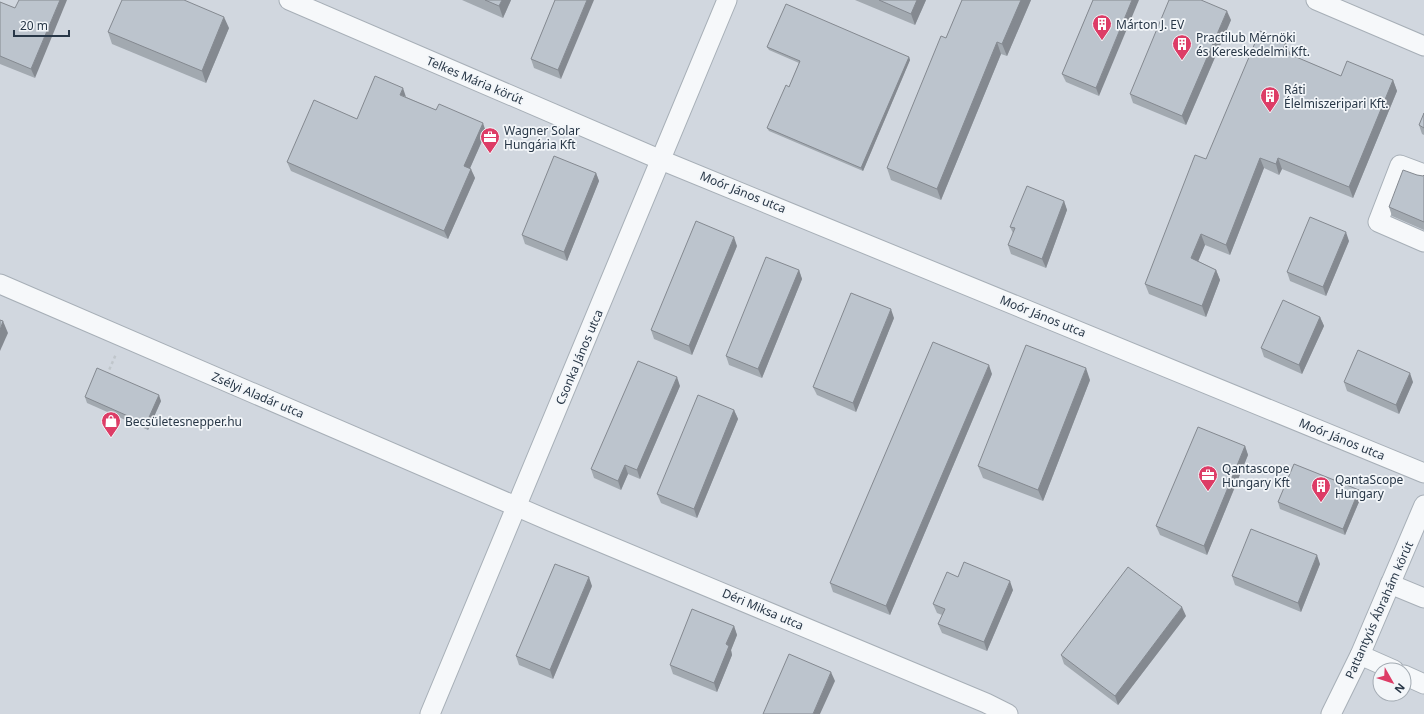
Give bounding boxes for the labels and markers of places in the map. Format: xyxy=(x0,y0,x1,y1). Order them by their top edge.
building icon: Márton J. EV xyxy=(1091,13,1113,41)
place label: Márton J. EV xyxy=(1116,16,1185,33)
place label: Practilub Mérnöki és Kereskedelmi Kft. xyxy=(1196,29,1310,60)
building icon: Practilub Mérnöki és Kereskedelmi Kft. xyxy=(1171,33,1193,61)
place label: Ráti Élelmiszeripari Kft. xyxy=(1284,81,1389,112)
building icon: Ráti Élelmiszeripari Kft. xyxy=(1259,85,1281,113)
place label: Wagner Solar Hungária Kft xyxy=(504,122,580,153)
office icon: Wagner Solar Hungária Kft xyxy=(479,126,501,154)
shop icon: Becsületesnepper.hu xyxy=(100,410,122,438)
place label: Becsületesnepper.hu xyxy=(125,413,242,430)
place label: Qantascope Hungary Kft xyxy=(1222,460,1291,491)
office icon: Qantascope Hungary Kft xyxy=(1197,464,1219,492)
place label: QantaScope Hungary xyxy=(1335,471,1404,502)
building icon: QantaScope Hungary xyxy=(1310,475,1332,503)

